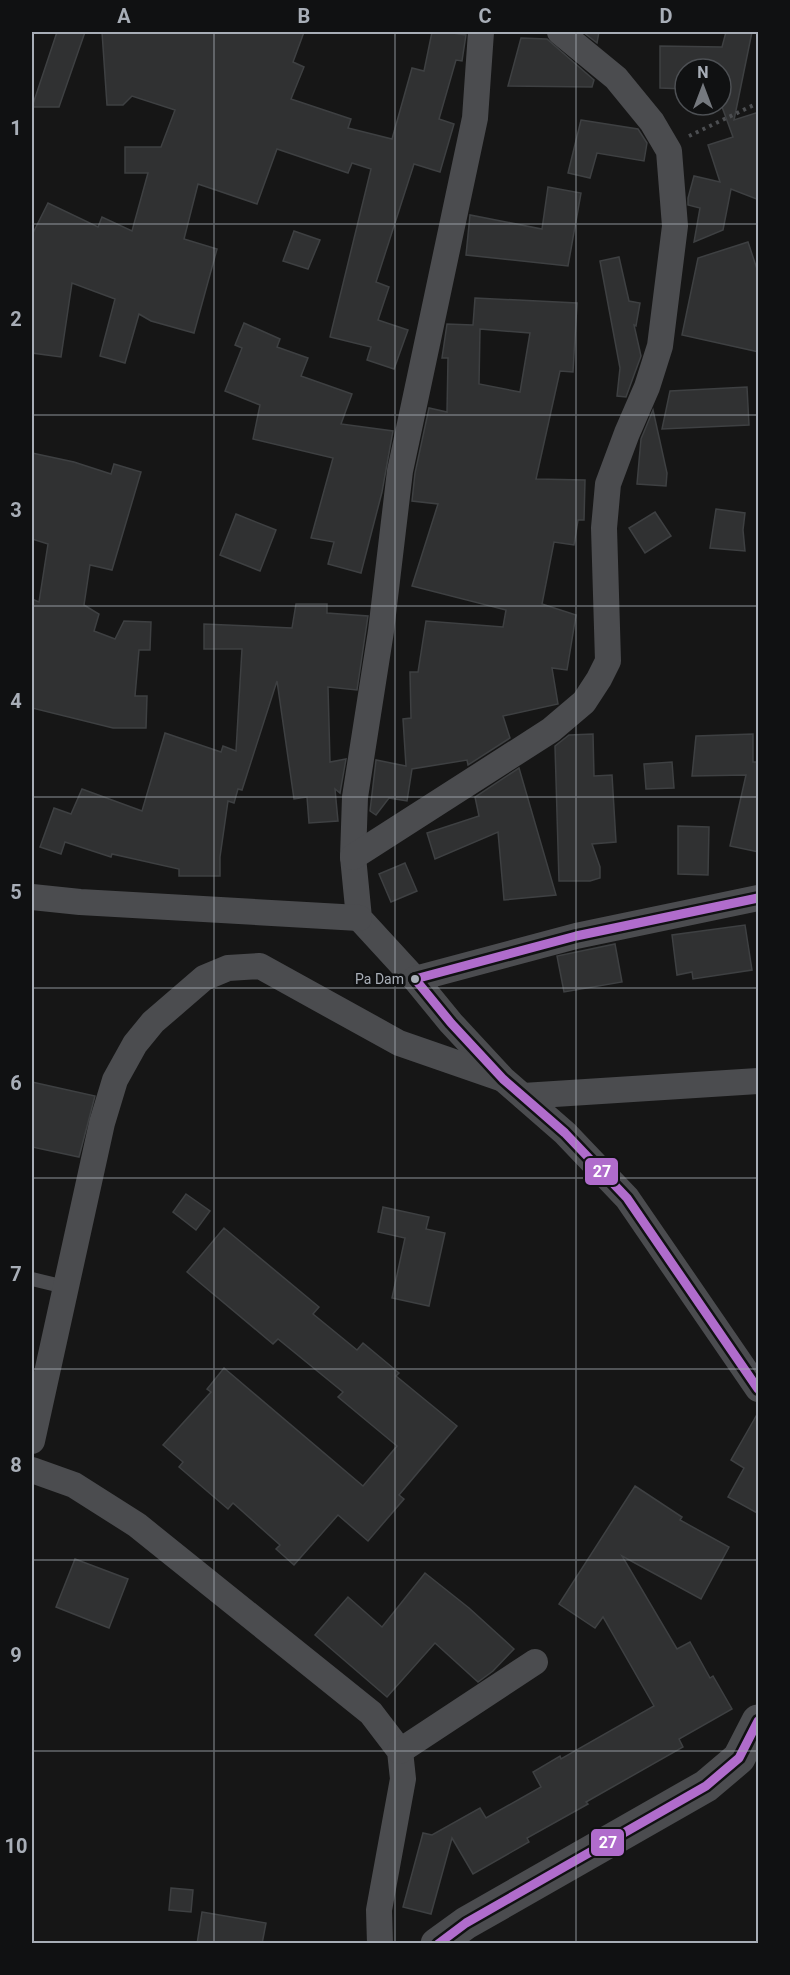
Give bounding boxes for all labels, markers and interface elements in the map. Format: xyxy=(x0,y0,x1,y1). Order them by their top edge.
text: A xyxy=(117,4,131,28)
text: B xyxy=(298,4,310,28)
text: C xyxy=(478,4,492,28)
text: D xyxy=(660,4,673,28)
north arrow xyxy=(673,57,733,117)
text: N xyxy=(697,63,709,82)
text: 1 xyxy=(10,116,22,140)
text: 2 xyxy=(10,307,22,331)
text: 3 xyxy=(10,498,22,522)
text: 4 xyxy=(10,689,22,713)
text: 5 xyxy=(10,880,22,904)
place label: Pa Dam xyxy=(355,971,404,987)
marker: Pa Dam xyxy=(409,973,421,985)
text: 6 xyxy=(10,1071,22,1095)
line badge: 27 xyxy=(584,1157,619,1186)
text: 27 xyxy=(593,1162,611,1181)
text: 7 xyxy=(10,1262,22,1286)
text: 8 xyxy=(10,1453,22,1477)
text: 9 xyxy=(10,1643,22,1667)
line badge: 27 xyxy=(590,1828,625,1857)
text: 27 xyxy=(599,1833,617,1852)
text: 10 xyxy=(5,1834,27,1858)

